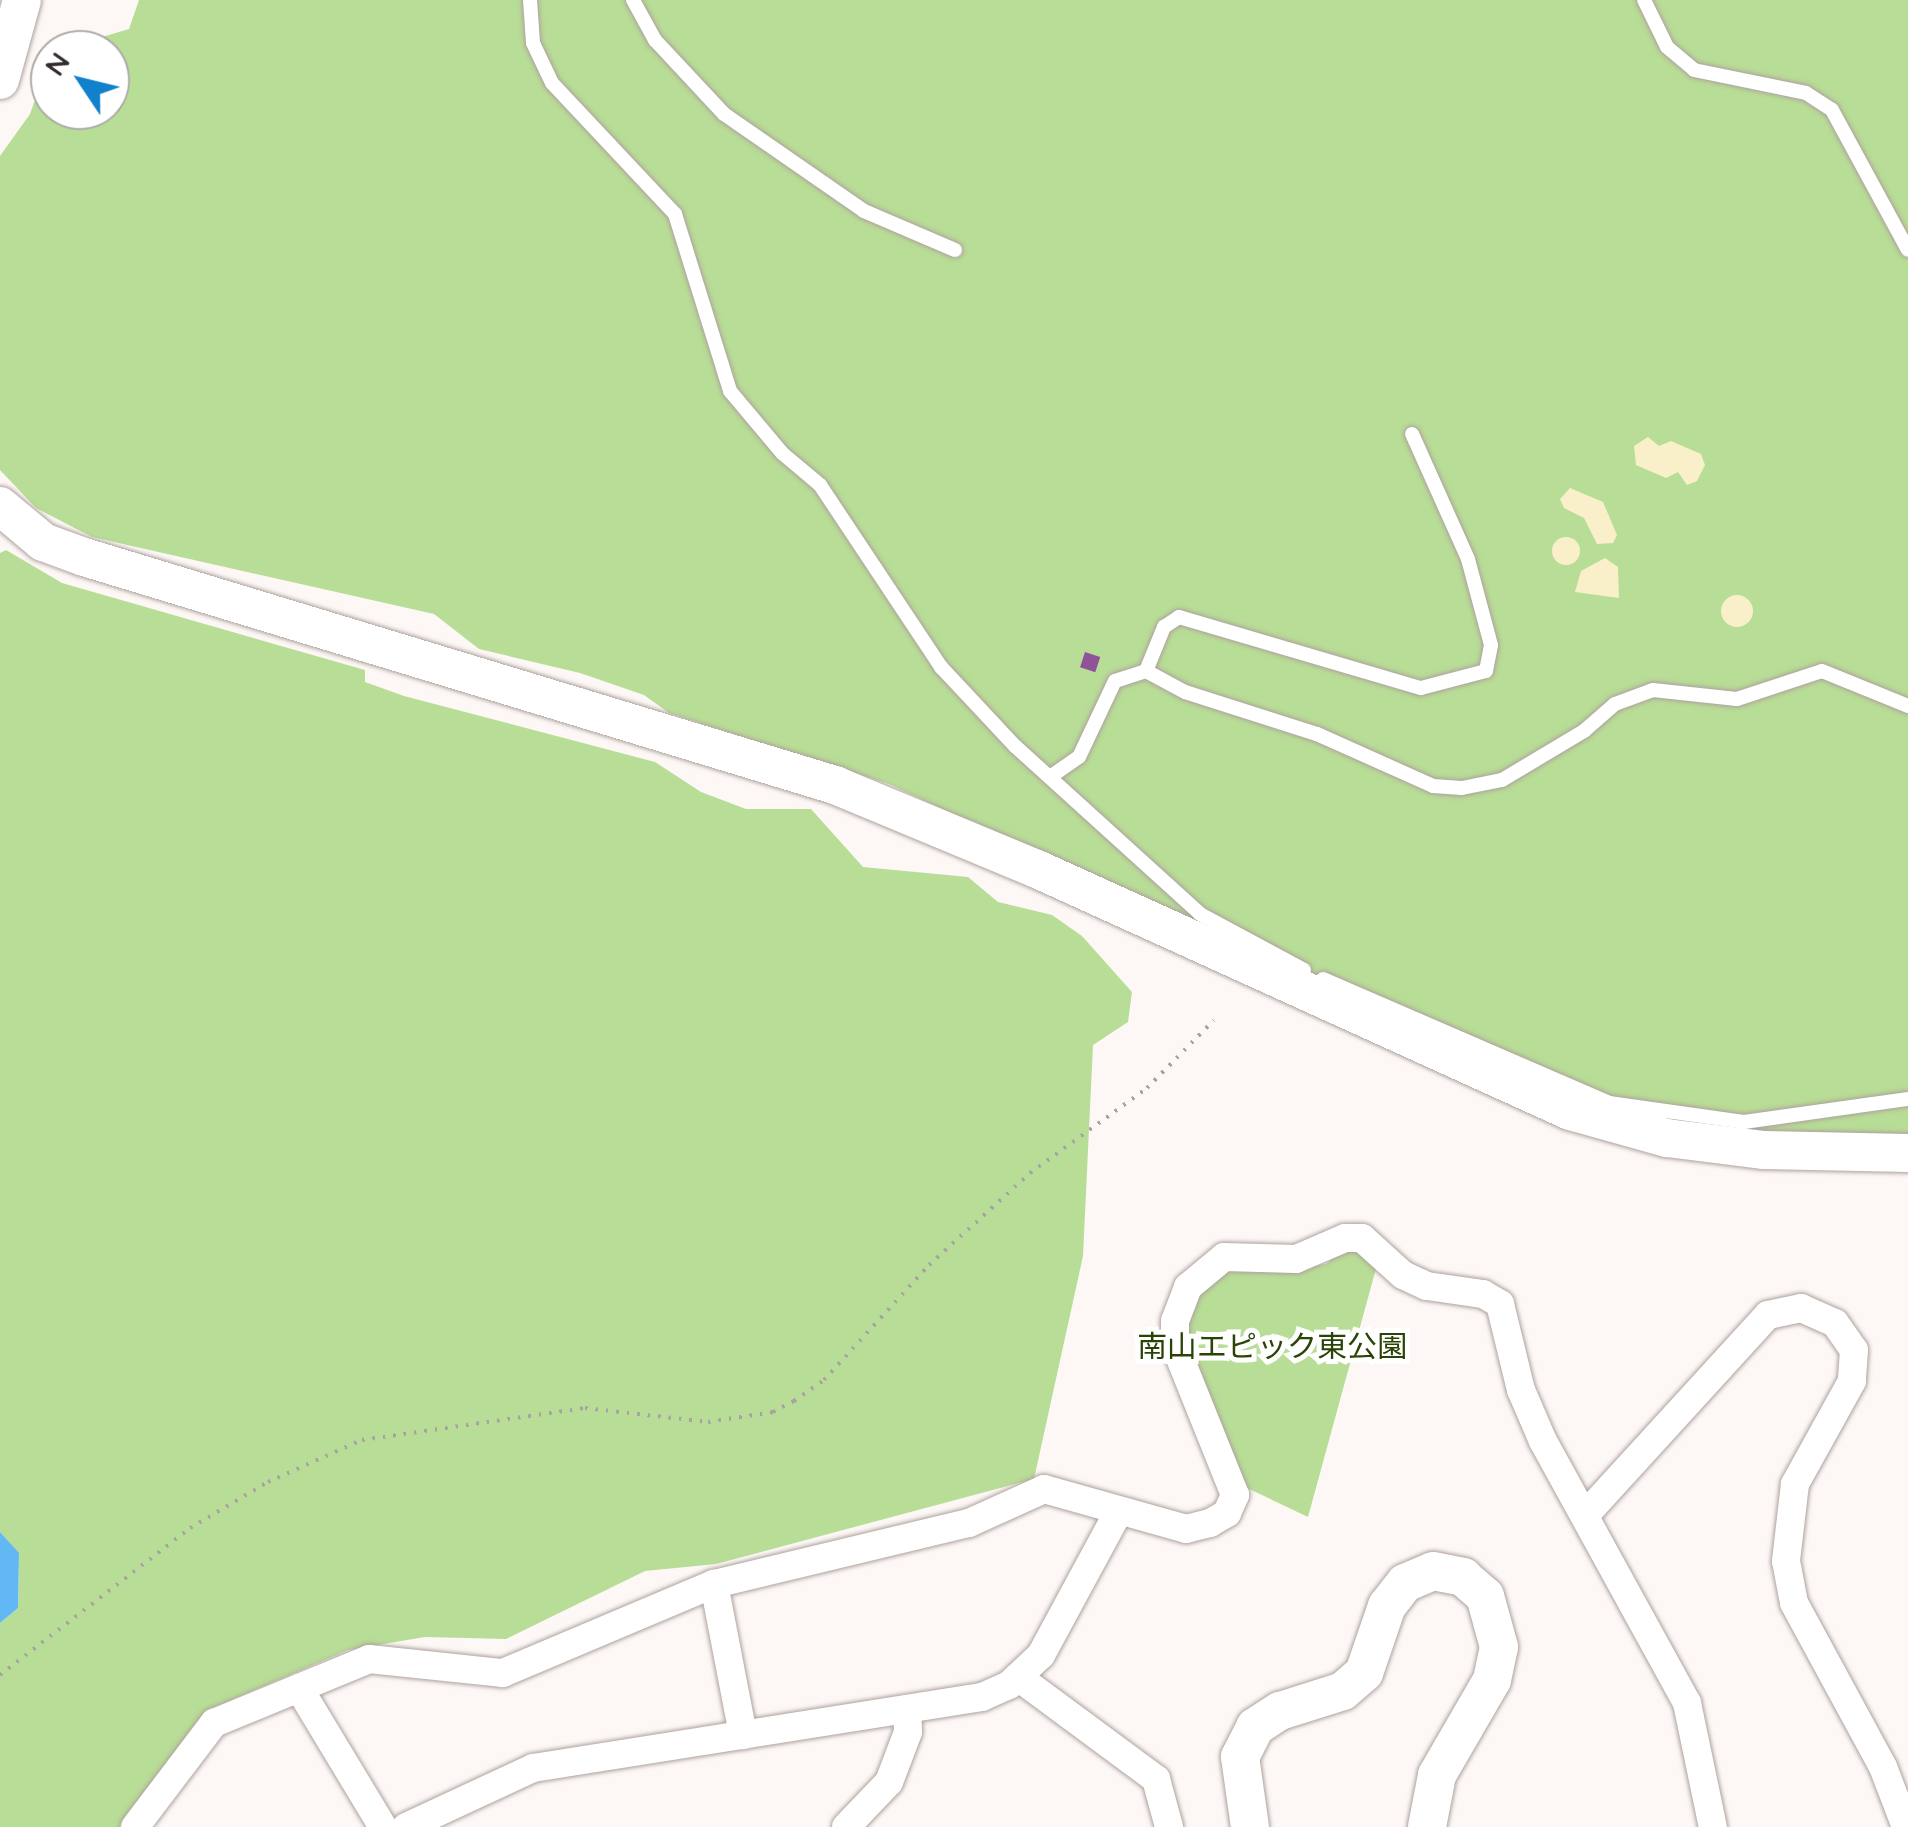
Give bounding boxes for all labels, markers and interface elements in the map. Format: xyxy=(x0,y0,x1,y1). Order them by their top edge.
north arrow xyxy=(30,30,130,130)
text: N xyxy=(36,45,77,82)
park label: 南山エピック東公園 xyxy=(1137,1328,1407,1364)

